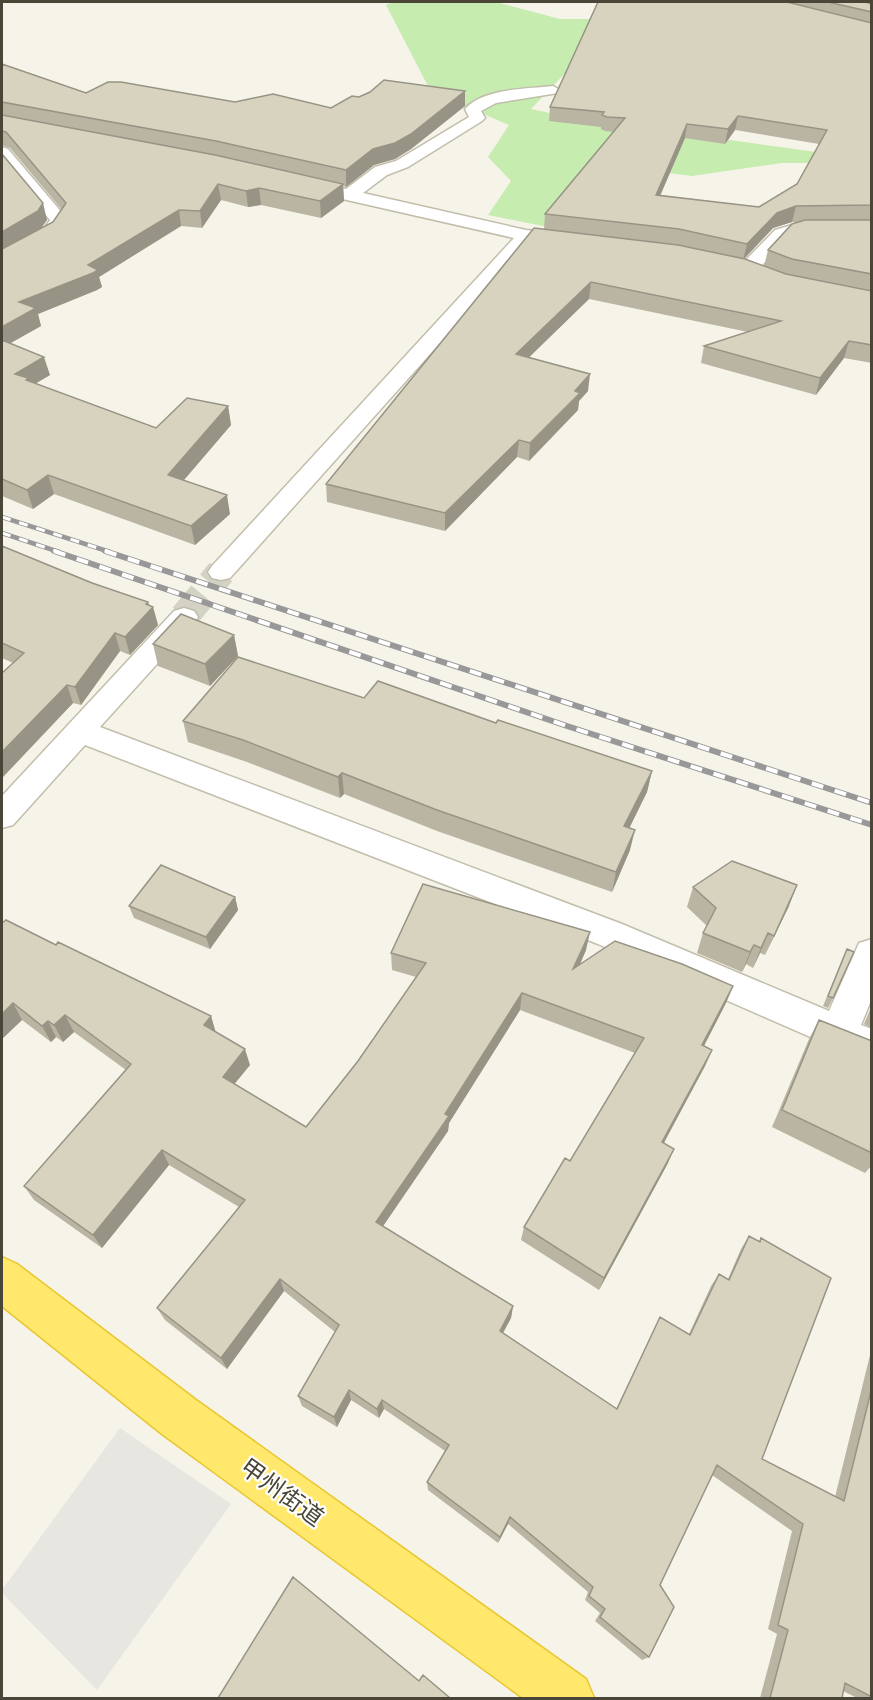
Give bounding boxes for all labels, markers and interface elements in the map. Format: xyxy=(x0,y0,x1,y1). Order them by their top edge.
street label: 甲州街道 xyxy=(235,1452,329,1532)

